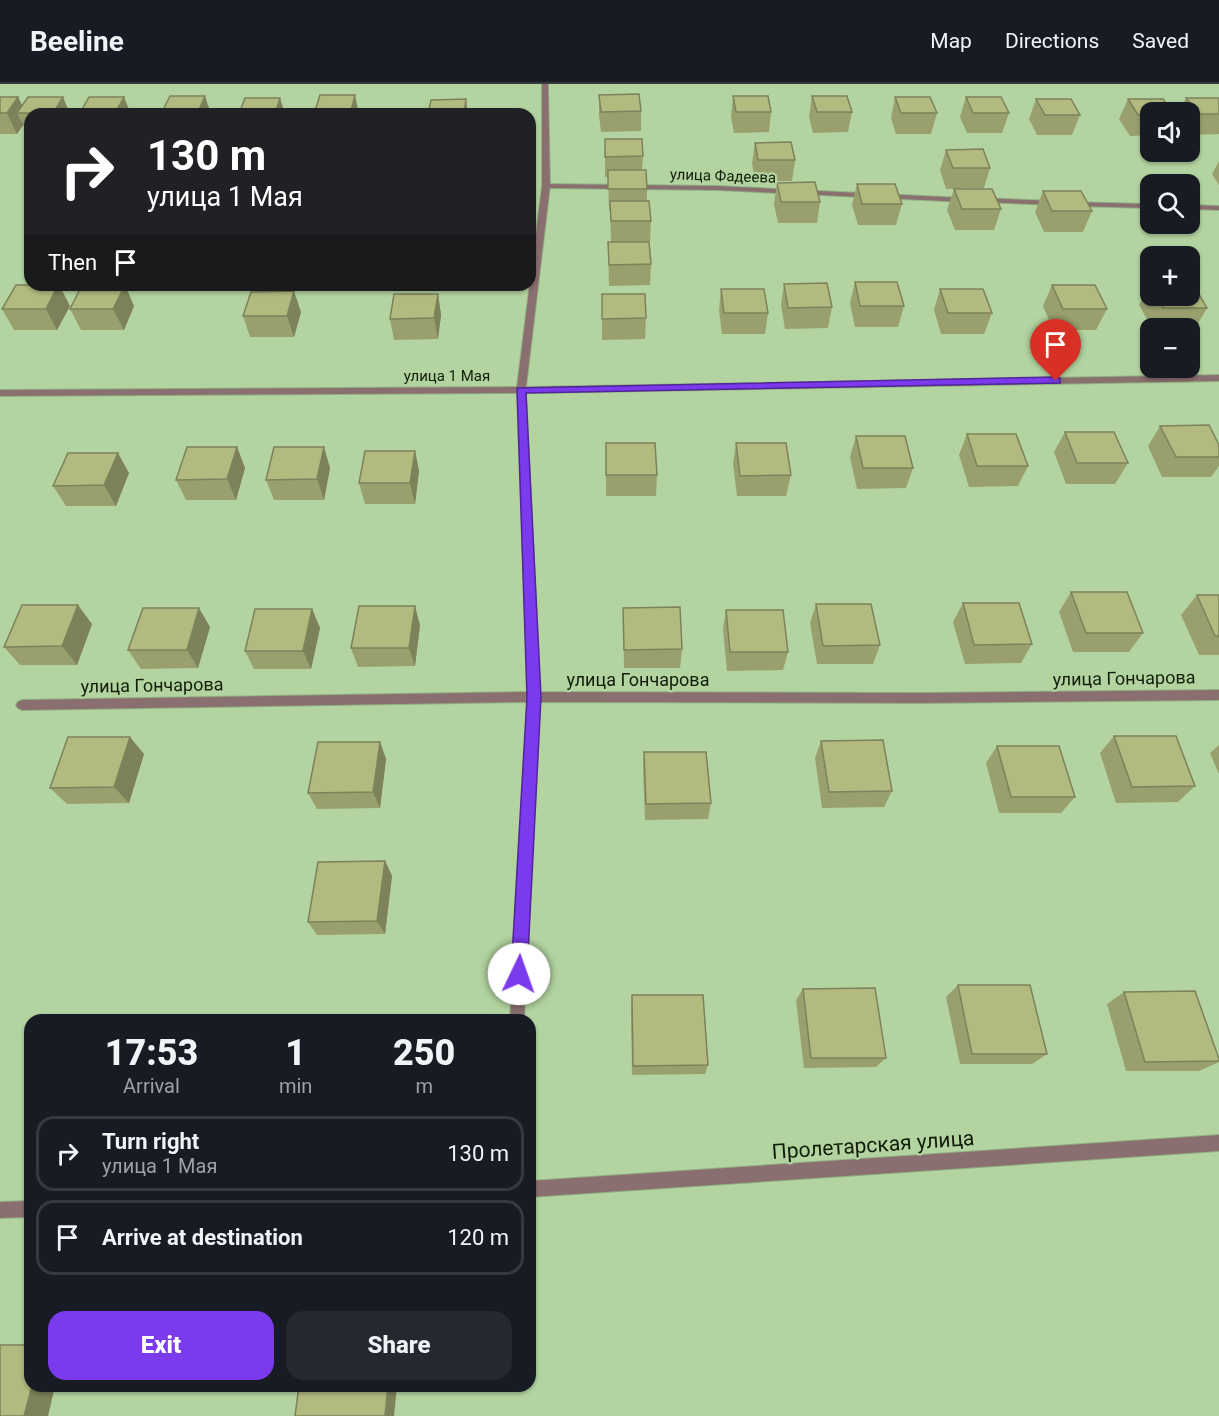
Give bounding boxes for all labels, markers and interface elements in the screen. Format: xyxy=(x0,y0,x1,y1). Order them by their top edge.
text: Beeline xyxy=(30,25,124,58)
text: Map xyxy=(930,29,972,53)
text: Directions xyxy=(1005,29,1099,53)
text: Saved xyxy=(1132,29,1189,53)
map controls xyxy=(1140,102,1200,378)
button: sound xyxy=(1140,102,1200,162)
text: 130 m xyxy=(147,131,266,180)
icon: right xyxy=(48,132,126,210)
street label: улица Фадеева xyxy=(670,165,776,187)
button: search xyxy=(1140,174,1200,234)
text: улица 1 Мая xyxy=(147,181,303,213)
icon: arrive xyxy=(109,246,142,279)
button: + xyxy=(1140,246,1200,306)
text: Then xyxy=(48,250,97,275)
button: − xyxy=(1140,318,1200,378)
pin xyxy=(1030,319,1081,381)
icon: arrive xyxy=(1039,328,1072,361)
street label: улица 1 Мая xyxy=(404,367,490,385)
street label: улица Гончарова xyxy=(1052,666,1196,690)
street label: улица Гончарова xyxy=(567,669,709,690)
street label: улица Гончарова xyxy=(80,673,224,697)
position arrow xyxy=(487,942,551,1006)
text: 17:53 xyxy=(105,1032,198,1074)
text: 1 xyxy=(285,1032,306,1074)
text: 250 xyxy=(393,1032,455,1074)
text: Arrival xyxy=(123,1074,180,1098)
text: min xyxy=(279,1074,312,1098)
text: m xyxy=(415,1074,433,1098)
street label: Пролетарская улица xyxy=(771,1126,975,1164)
text: Turn right xyxy=(102,1129,199,1154)
icon: right xyxy=(51,1137,84,1170)
text: 130 m xyxy=(447,1141,509,1166)
text: улица 1 Мая xyxy=(102,1154,217,1178)
icon: arrive xyxy=(51,1221,84,1254)
text: Arrive at destination xyxy=(102,1225,303,1250)
text: 120 m xyxy=(447,1225,509,1250)
button: Exit xyxy=(48,1311,274,1380)
button: Share xyxy=(286,1311,512,1380)

